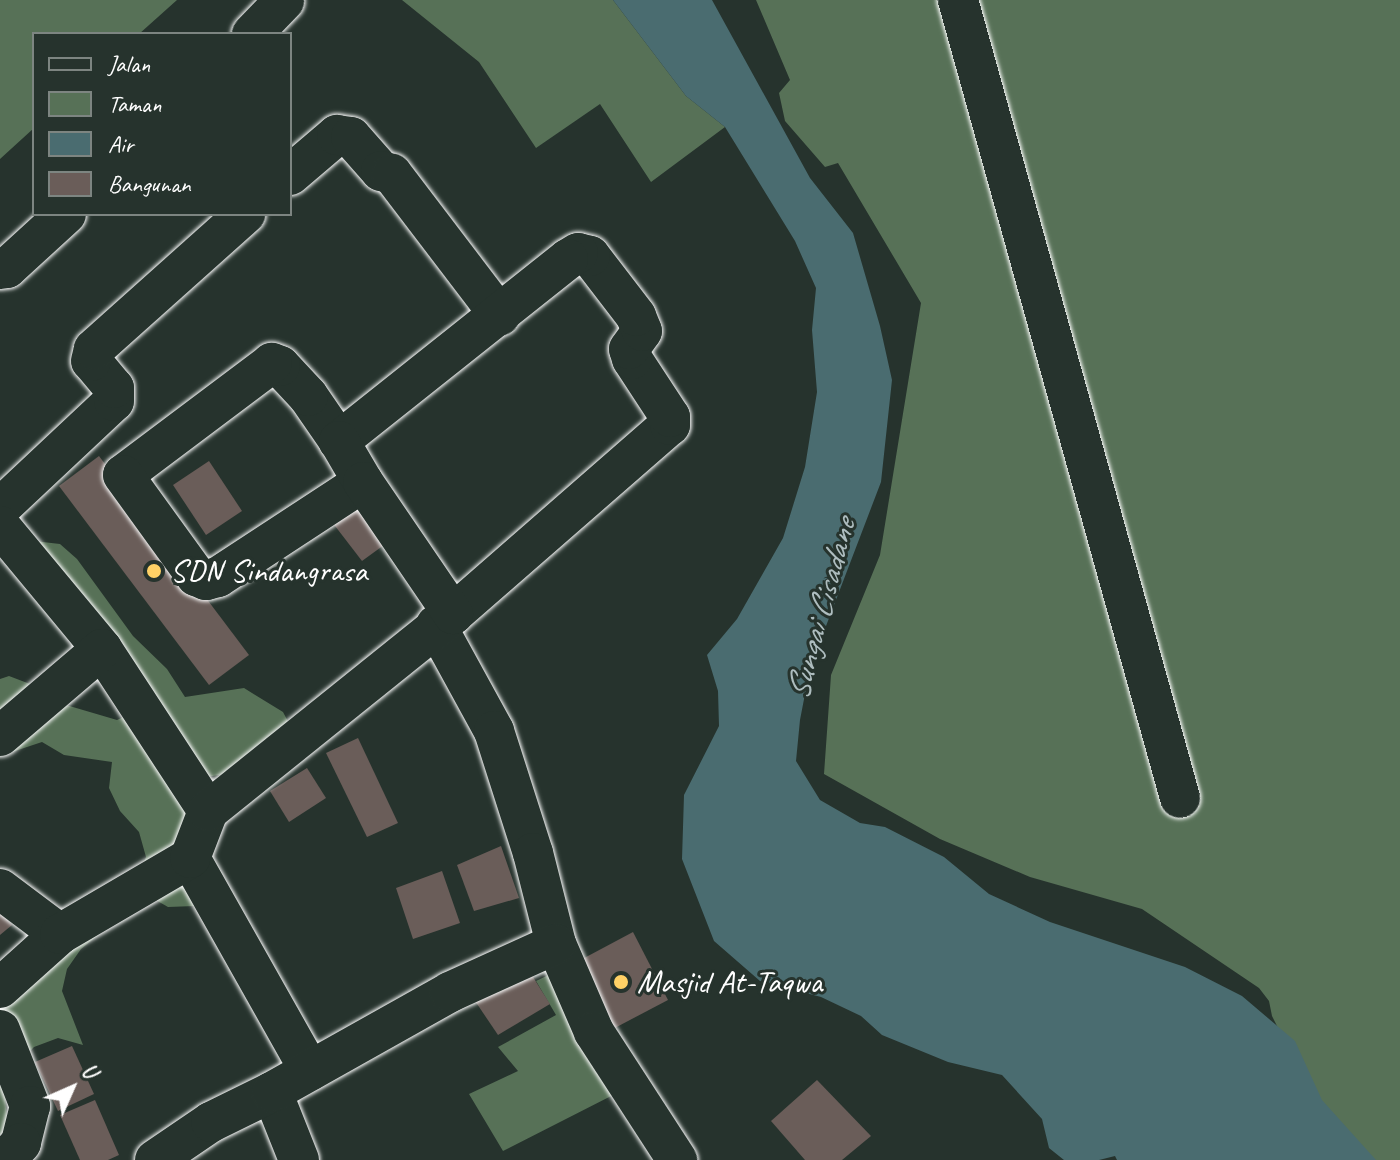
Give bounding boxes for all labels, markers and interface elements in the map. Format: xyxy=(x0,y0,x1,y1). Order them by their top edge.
legend xyxy=(32,32,292,216)
text: Jalan xyxy=(108,49,150,79)
text: Taman xyxy=(108,89,161,119)
text: Air xyxy=(108,129,133,159)
text: Bangunan xyxy=(108,169,191,199)
water label: Sungai Cisadane xyxy=(776,514,864,704)
place label: SDN Sindangrasa xyxy=(170,552,367,590)
marker: SDN Sindangrasa xyxy=(145,562,163,580)
place label: Masjid At-Taqwa xyxy=(637,963,822,1001)
marker: Masjid At-Taqwa xyxy=(612,973,630,991)
north arrow xyxy=(32,1048,112,1128)
text: U xyxy=(75,1057,103,1085)

